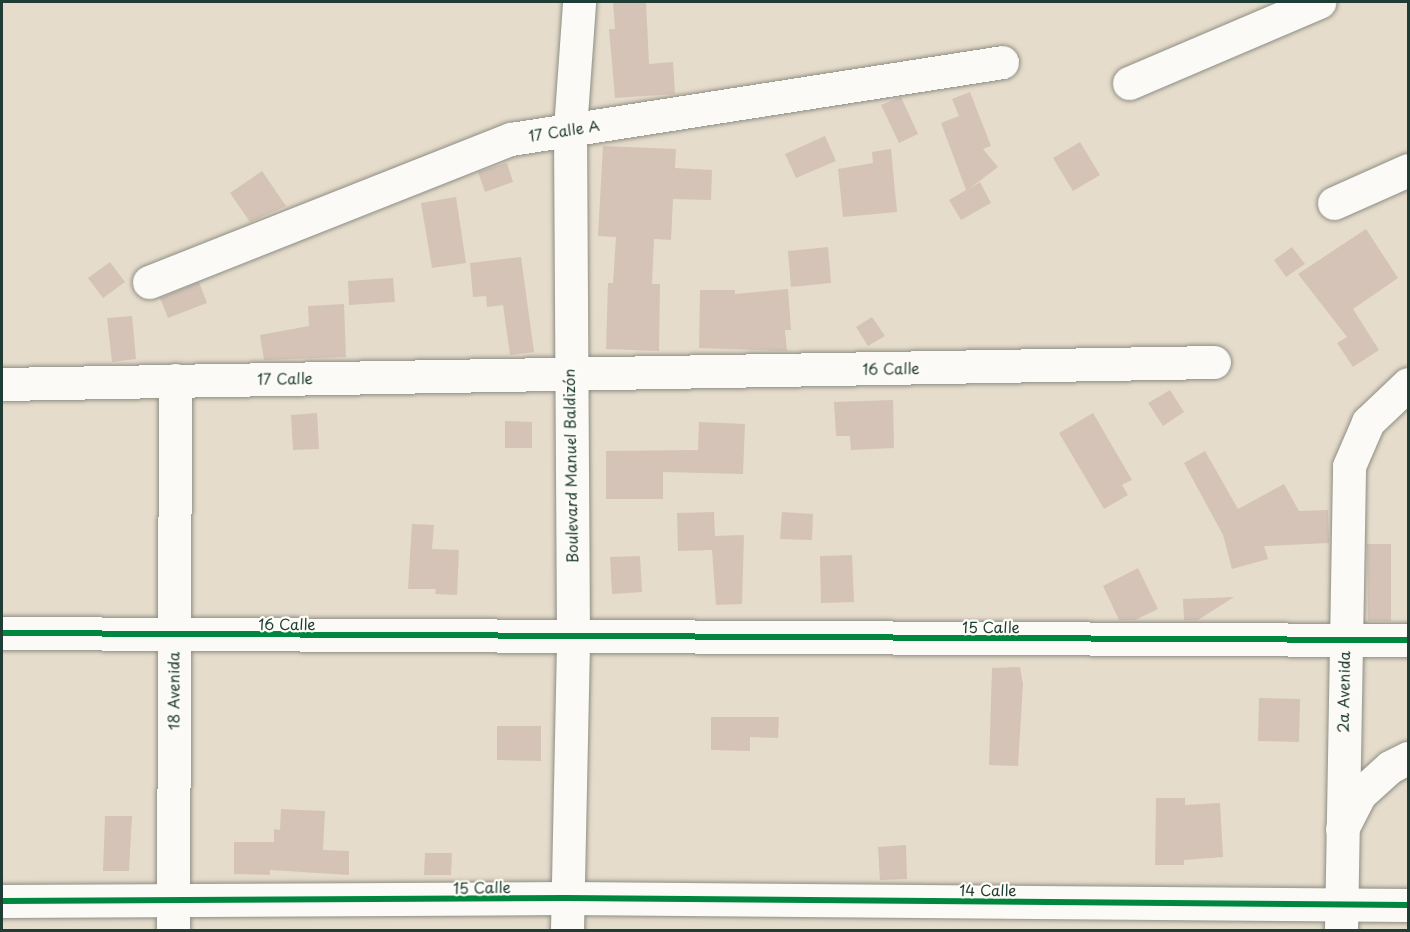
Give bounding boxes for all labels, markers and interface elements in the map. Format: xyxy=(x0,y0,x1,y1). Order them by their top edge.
street label: 17 Calle A xyxy=(527,115,601,145)
street label: 16 Calle xyxy=(862,358,920,378)
street label: Boulevard Manuel Baldizón xyxy=(559,368,581,564)
street label: 17 Calle xyxy=(257,369,313,387)
street label: 16 Calle xyxy=(258,615,316,633)
street label: 15 Calle xyxy=(962,618,1020,636)
street label: 2a Avenida xyxy=(1333,651,1353,733)
street label: 18 Avenida xyxy=(164,652,182,730)
street label: 15 Calle xyxy=(453,877,511,897)
street label: 14 Calle xyxy=(959,881,1017,899)

